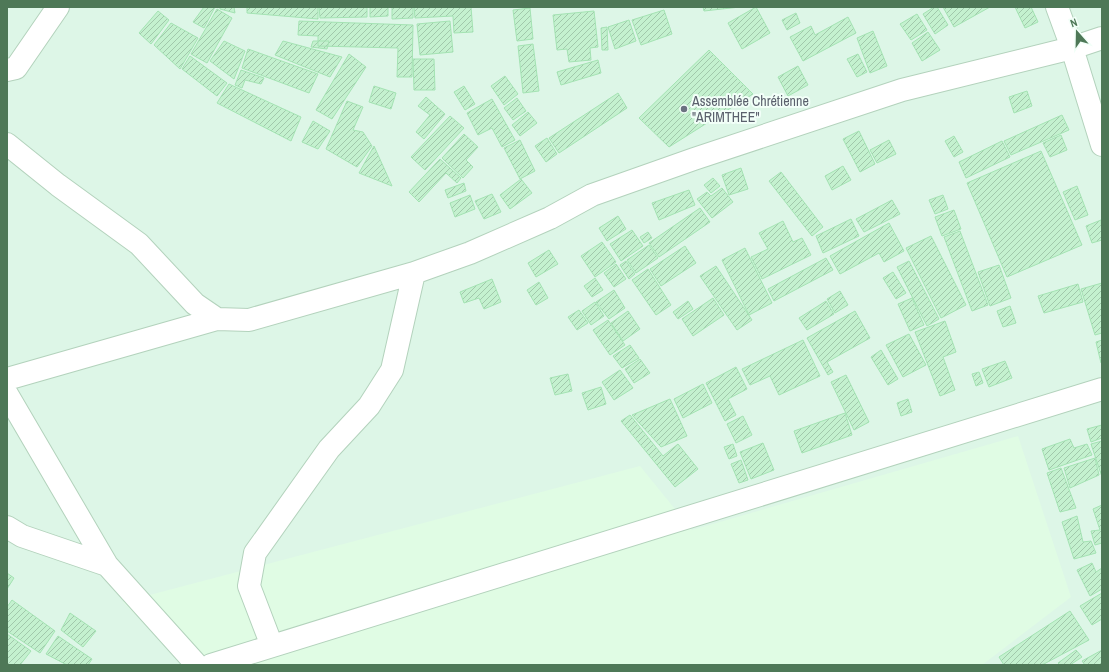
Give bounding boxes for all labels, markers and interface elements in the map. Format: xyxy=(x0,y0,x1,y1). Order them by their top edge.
north arrow xyxy=(1057,12,1097,52)
text: N xyxy=(1068,15,1079,30)
place label: Assemblée Chrétienne "ARIMTHEE" xyxy=(691,92,809,126)
marker: Assemblée Chrétienne "ARIMTHEE" xyxy=(679,104,689,114)

